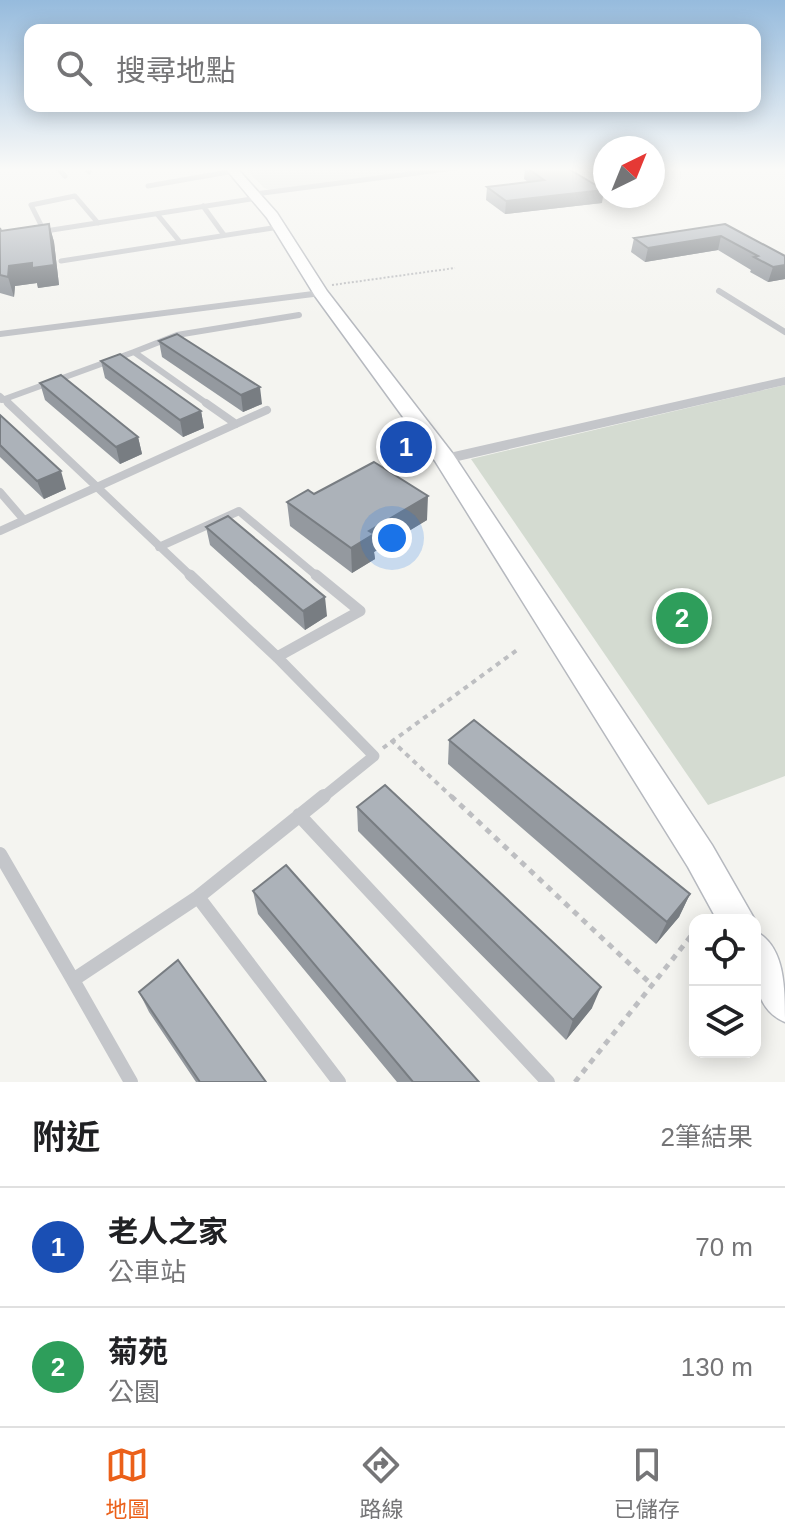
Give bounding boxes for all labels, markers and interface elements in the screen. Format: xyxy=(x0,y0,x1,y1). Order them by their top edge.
search box xyxy=(24,24,761,112)
icon: search xyxy=(52,46,96,90)
text: 搜尋地點 xyxy=(116,54,236,87)
north arrow xyxy=(593,136,665,208)
pin: 1 xyxy=(380,417,432,477)
your location xyxy=(372,518,412,558)
pin: 2 xyxy=(656,588,708,648)
map controls xyxy=(689,914,761,1058)
button: locate xyxy=(689,914,761,986)
button: layers xyxy=(689,986,761,1058)
text: 附近 xyxy=(32,1118,100,1156)
text: 2筆結果 xyxy=(661,1122,753,1152)
text: 老人之家 xyxy=(108,1215,228,1248)
text: 1 xyxy=(51,1232,65,1262)
text: 70 m xyxy=(695,1232,753,1262)
text: 公車站 xyxy=(108,1257,186,1287)
text: 菊苑 xyxy=(108,1335,168,1368)
text: 2 xyxy=(51,1352,65,1382)
text: 130 m xyxy=(681,1352,753,1382)
text: 公園 xyxy=(108,1377,160,1407)
tab: 地圖 xyxy=(105,1443,149,1523)
tab: 路線 xyxy=(359,1443,404,1523)
tab: 已儲存 xyxy=(614,1443,680,1523)

